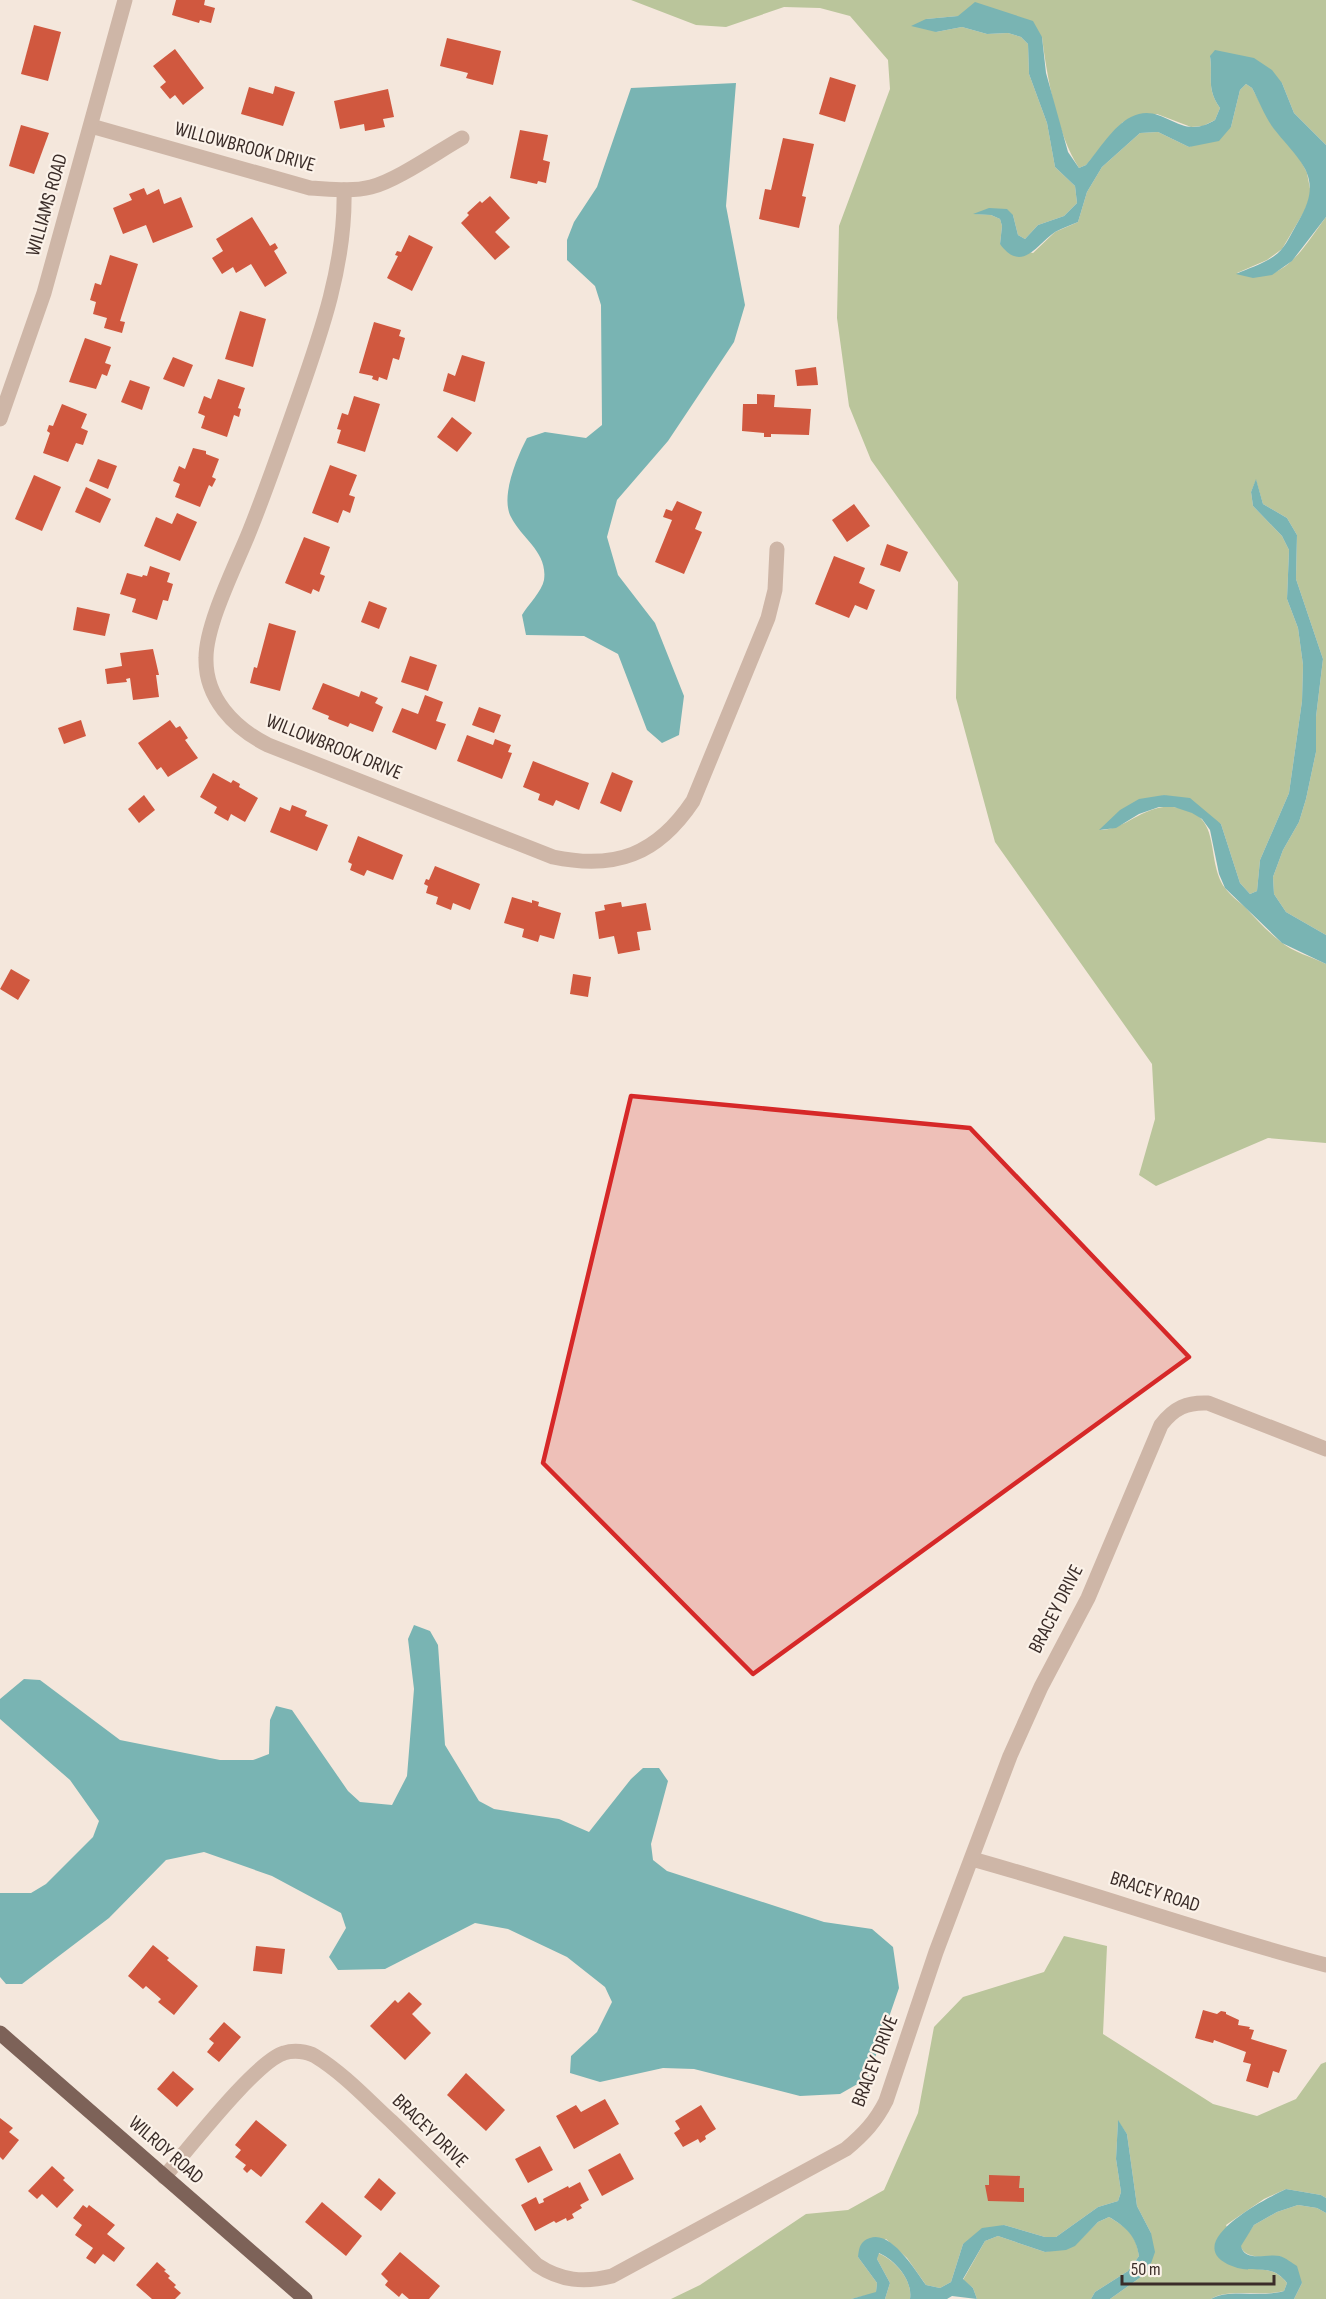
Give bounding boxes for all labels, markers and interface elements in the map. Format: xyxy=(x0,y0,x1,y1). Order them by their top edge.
street label: WILLOWBROOK DRIVE xyxy=(172,117,318,177)
street label: WILLIAMS ROAD xyxy=(21,151,73,259)
street label: WILLOWBROOK DRIVE xyxy=(262,709,406,785)
street label: BRACEY DRIVE xyxy=(1023,1561,1089,1657)
street label: BRACEY ROAD xyxy=(1107,1866,1203,1918)
street label: BRACEY DRIVE xyxy=(847,2012,903,2110)
street label: BRACEY DRIVE xyxy=(387,2089,473,2173)
street label: WILROY ROAD xyxy=(123,2111,209,2189)
scale bar xyxy=(1122,2248,1274,2286)
text: 50 m xyxy=(1131,2259,1161,2280)

